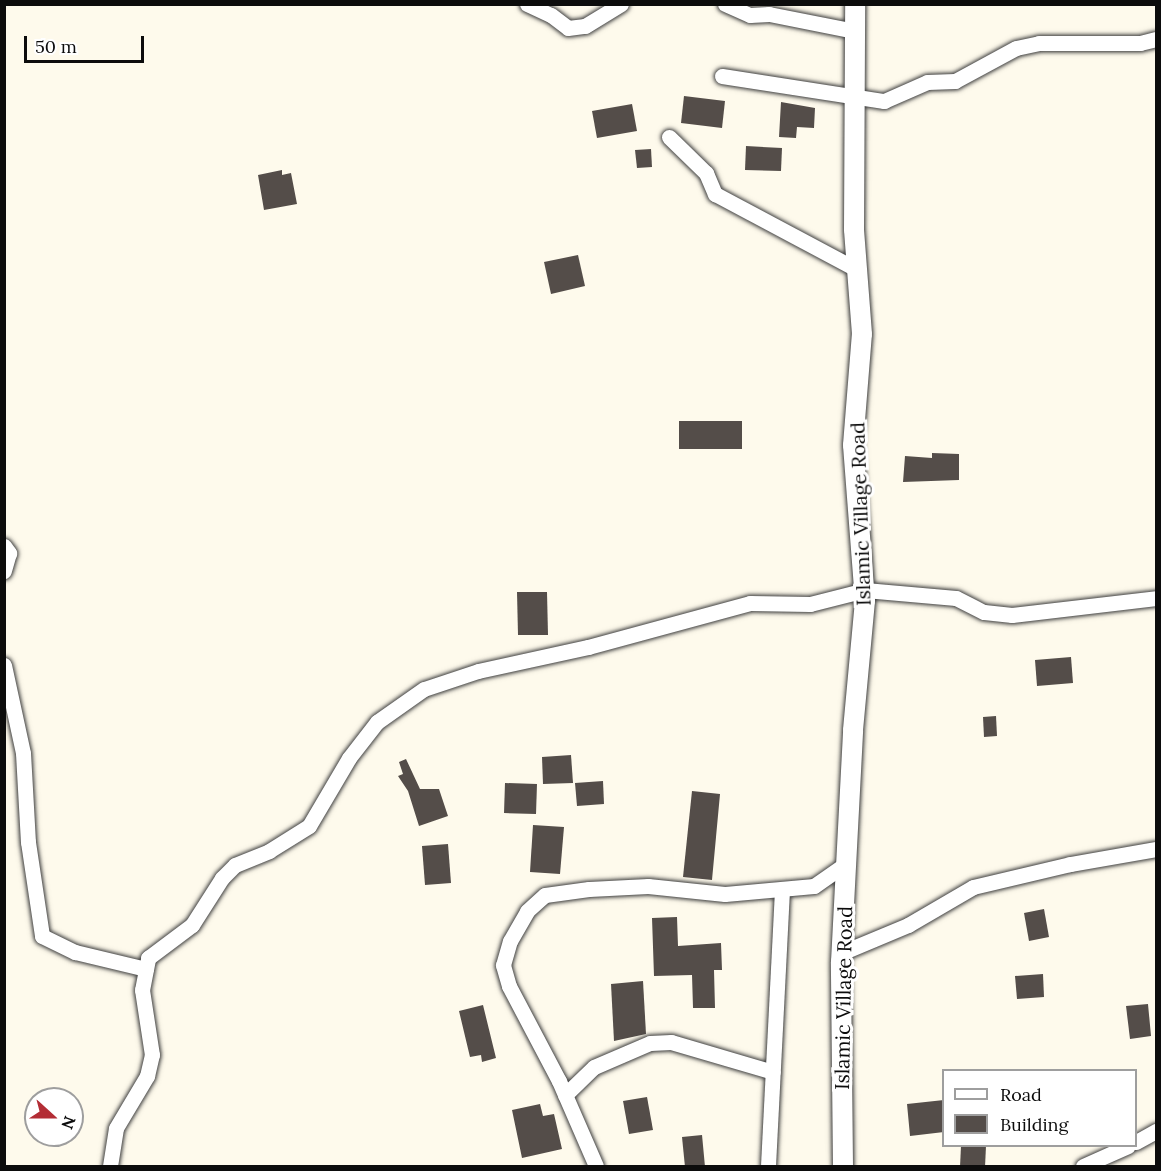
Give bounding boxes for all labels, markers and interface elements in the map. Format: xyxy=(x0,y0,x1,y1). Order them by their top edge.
scale bar xyxy=(27,24,147,62)
text: 50 m xyxy=(35,35,77,58)
street label: Islamic Village Road xyxy=(845,422,875,606)
street label: Islamic Village Road xyxy=(829,906,857,1090)
legend xyxy=(942,1069,1137,1147)
text: Road xyxy=(1000,1083,1042,1106)
north arrow xyxy=(24,1087,84,1147)
text: N xyxy=(57,1113,80,1132)
text: Building xyxy=(1000,1113,1068,1136)

